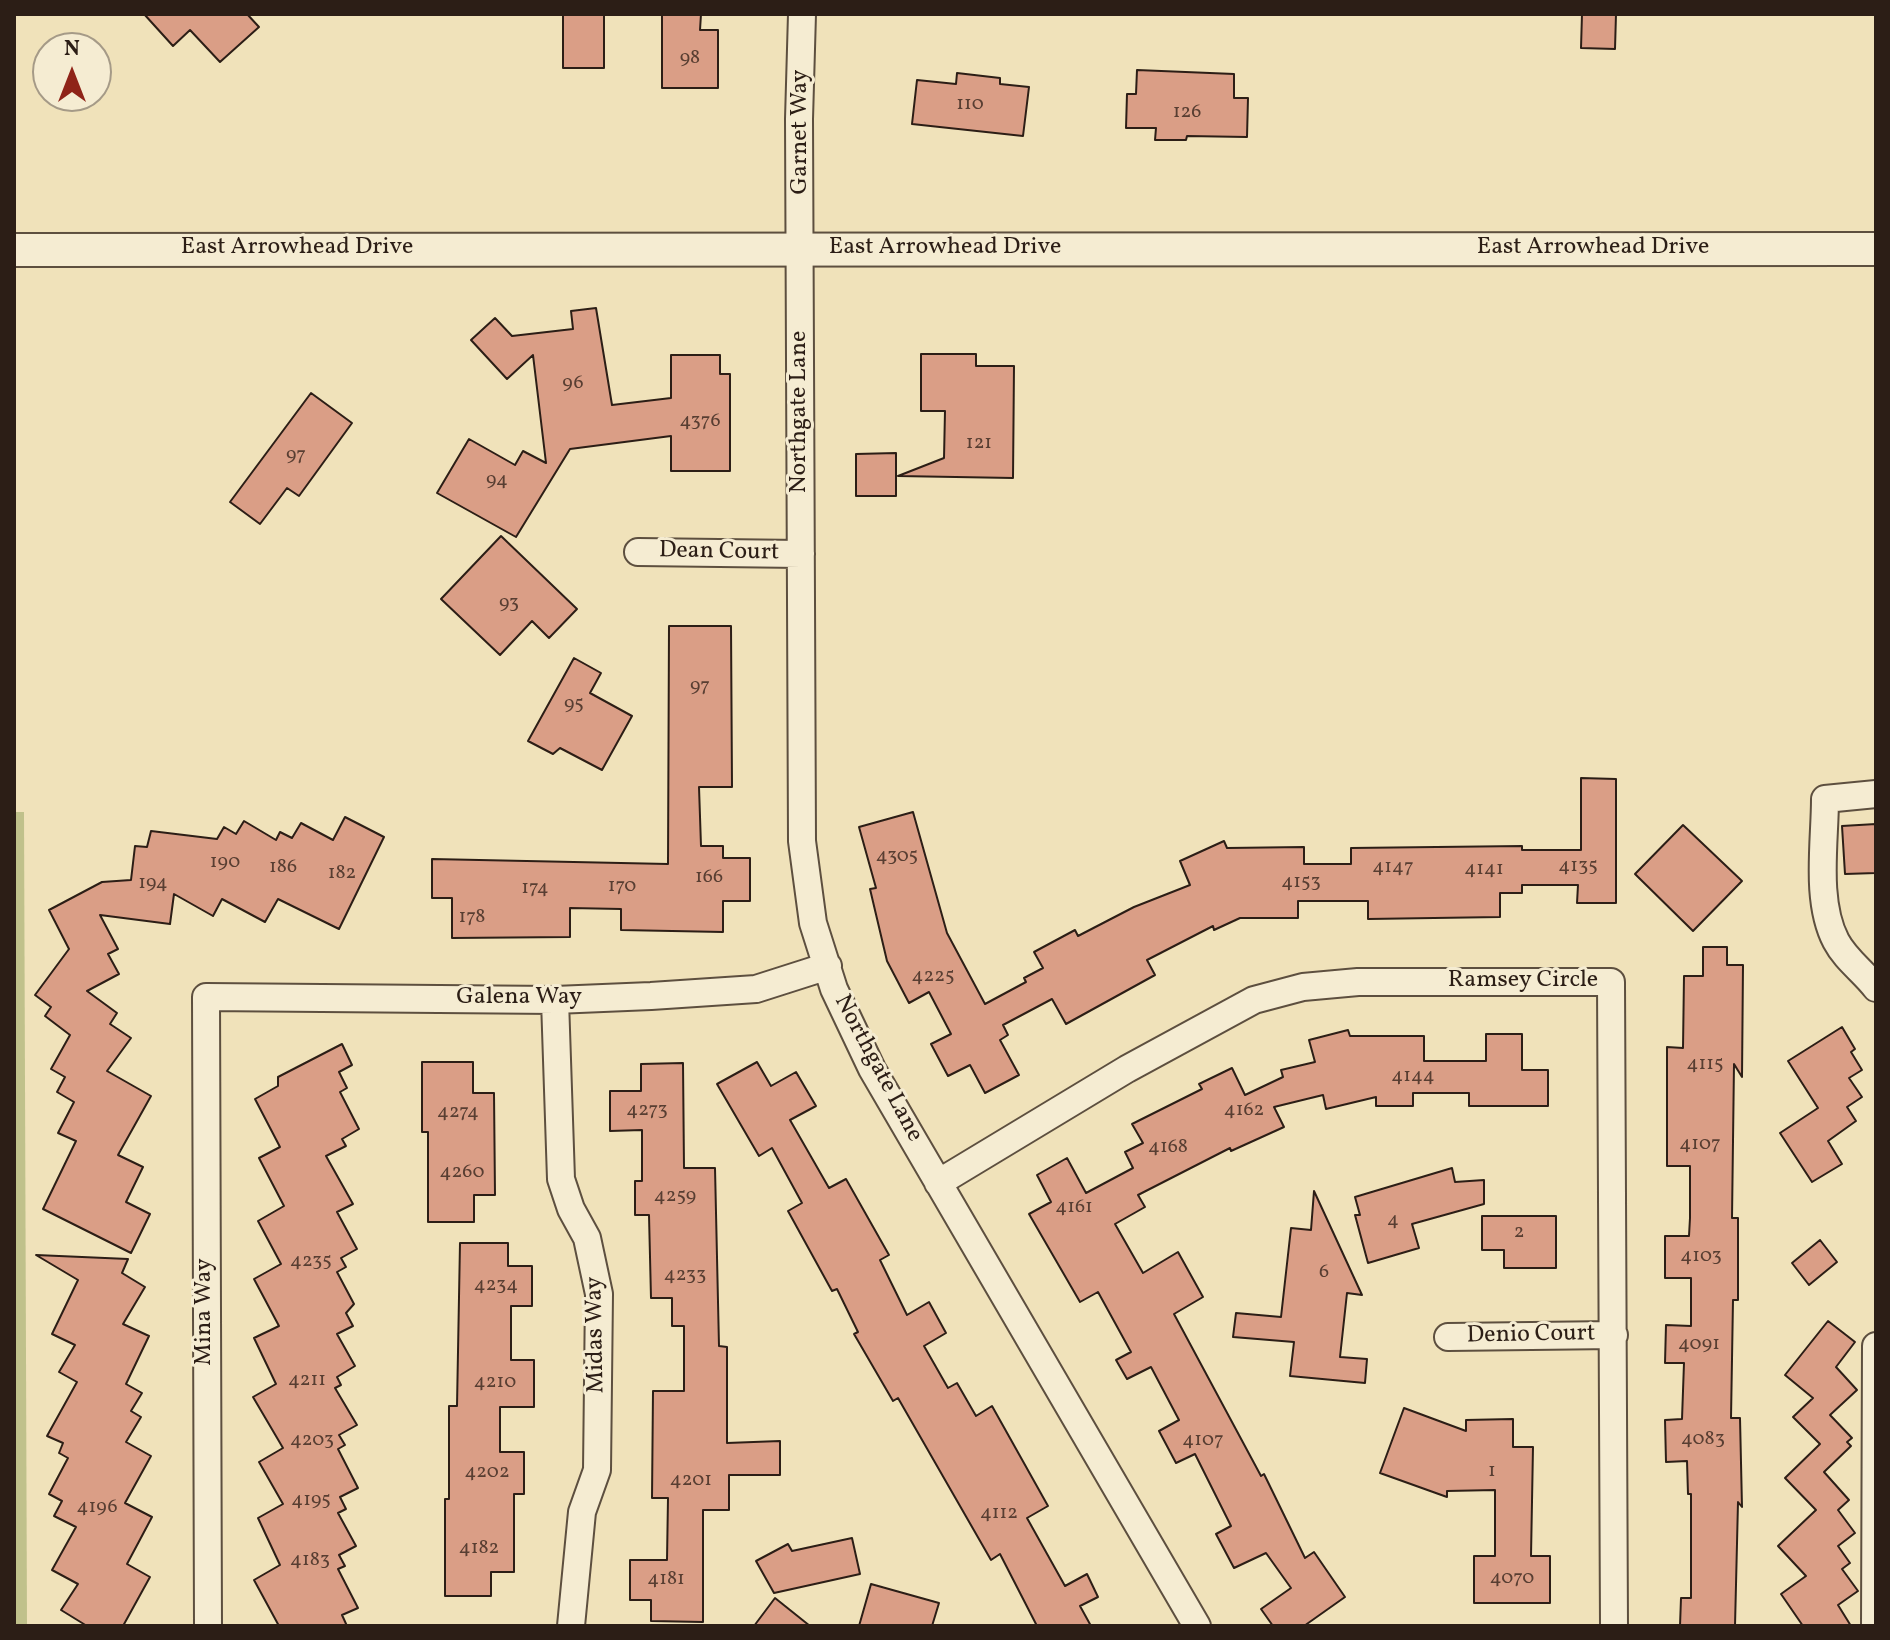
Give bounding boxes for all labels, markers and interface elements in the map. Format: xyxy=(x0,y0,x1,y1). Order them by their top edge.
north arrow xyxy=(32,32,112,112)
text: N xyxy=(64,34,80,65)
house number: 98 xyxy=(680,47,700,71)
street label: Garnet Way xyxy=(788,69,816,195)
house number: 110 xyxy=(956,93,984,117)
house number: 126 xyxy=(1173,101,1201,125)
street label: East Arrowhead Drive xyxy=(181,235,413,263)
street label: East Arrowhead Drive xyxy=(829,235,1061,263)
street label: East Arrowhead Drive xyxy=(1477,235,1709,263)
street label: Northgate Lane xyxy=(787,331,815,493)
house number: 96 xyxy=(562,372,584,396)
house number: 4376 xyxy=(679,410,721,434)
house number: 121 xyxy=(966,432,992,456)
house number: 97 xyxy=(286,444,306,468)
house number: 94 xyxy=(486,469,508,493)
street label: Dean Court xyxy=(659,538,779,568)
house number: 93 xyxy=(499,592,519,616)
house number: 97 xyxy=(690,675,710,699)
house number: 95 xyxy=(564,693,584,717)
house number: 4305 xyxy=(876,845,918,869)
house number: 190 xyxy=(210,851,240,875)
house number: 4135 xyxy=(1558,855,1598,879)
house number: 186 xyxy=(269,856,297,880)
house number: 4147 xyxy=(1372,856,1414,880)
house number: 4141 xyxy=(1464,858,1504,882)
house number: 182 xyxy=(328,862,356,886)
house number: 166 xyxy=(695,866,723,890)
house number: 4153 xyxy=(1281,871,1321,895)
house number: 194 xyxy=(138,872,168,896)
house number: 170 xyxy=(608,875,636,899)
house number: 174 xyxy=(521,877,549,901)
house number: 178 xyxy=(458,906,486,930)
house number: 4225 xyxy=(911,965,955,989)
street label: Ramsey Circle xyxy=(1448,968,1598,996)
street label: Galena Way xyxy=(456,985,582,1013)
street label: Northgate Lane xyxy=(826,990,928,1148)
house number: 4115 xyxy=(1686,1053,1724,1077)
house number: 4144 xyxy=(1391,1065,1435,1089)
house number: 4273 xyxy=(626,1099,668,1123)
house number: 4162 xyxy=(1224,1099,1264,1123)
house number: 4274 xyxy=(437,1101,479,1125)
house number: 4107 xyxy=(1679,1133,1721,1157)
house number: 4168 xyxy=(1148,1136,1188,1160)
house number: 4260 xyxy=(440,1161,484,1185)
house number: 4259 xyxy=(654,1185,696,1209)
house number: 4161 xyxy=(1055,1196,1093,1220)
house number: 4 xyxy=(1387,1209,1399,1233)
house number: 2 xyxy=(1514,1221,1524,1245)
house number: 4103 xyxy=(1680,1245,1722,1269)
house number: 4235 xyxy=(290,1250,332,1274)
street label: Mina Way xyxy=(192,1258,220,1366)
house number: 6 xyxy=(1319,1261,1329,1285)
house number: 4233 xyxy=(664,1264,706,1288)
house number: 4234 xyxy=(474,1274,518,1298)
street label: Midas Way xyxy=(582,1276,612,1394)
street label: Denio Court xyxy=(1467,1320,1595,1352)
house number: 4091 xyxy=(1678,1333,1720,1357)
house number: 4211 xyxy=(288,1369,326,1393)
house number: 4210 xyxy=(474,1371,516,1395)
house number: 4083 xyxy=(1681,1428,1725,1452)
house number: 4203 xyxy=(290,1429,334,1453)
house number: 4107 xyxy=(1182,1429,1224,1453)
house number: 1 xyxy=(1488,1460,1496,1484)
house number: 4202 xyxy=(464,1461,510,1485)
house number: 4201 xyxy=(670,1469,712,1493)
house number: 4195 xyxy=(291,1489,331,1513)
house number: 4196 xyxy=(77,1496,117,1520)
house number: 4112 xyxy=(980,1502,1018,1526)
house number: 4182 xyxy=(459,1537,499,1561)
house number: 4183 xyxy=(290,1549,330,1573)
house number: 4070 xyxy=(1490,1567,1534,1591)
house number: 4181 xyxy=(647,1568,685,1592)

